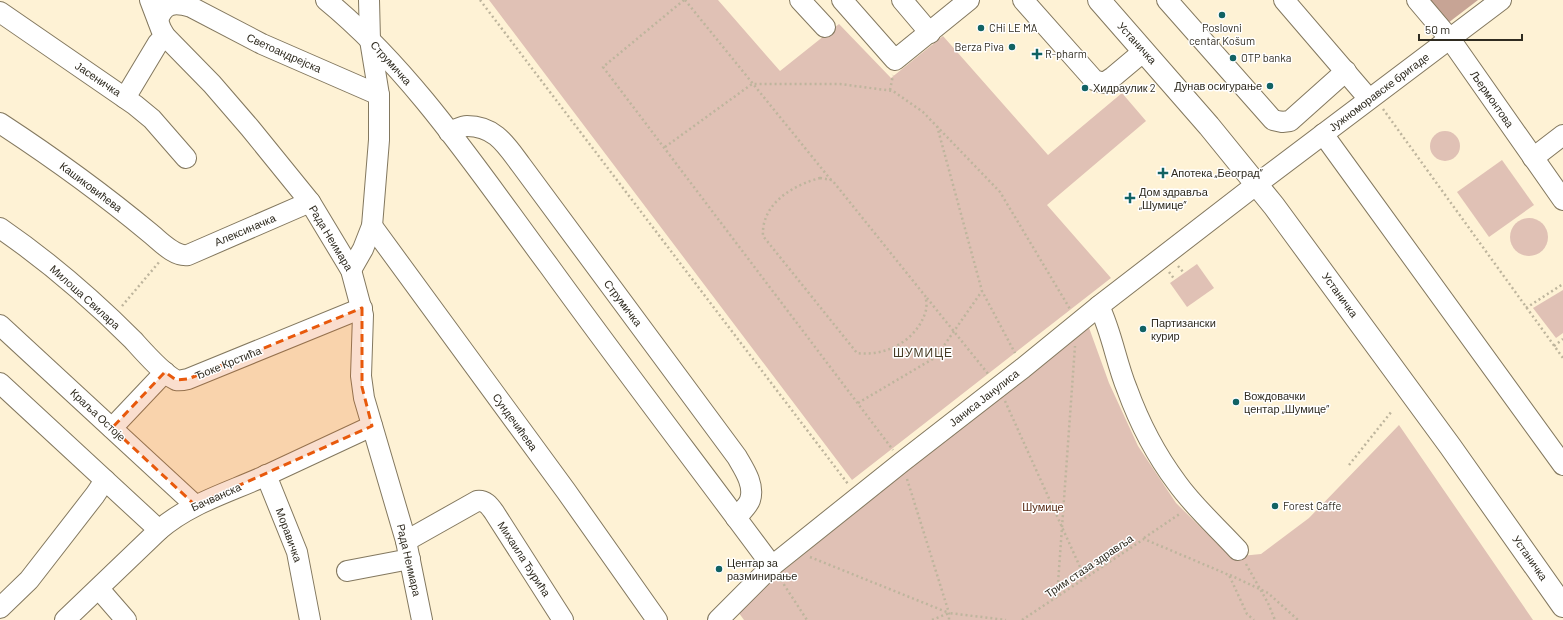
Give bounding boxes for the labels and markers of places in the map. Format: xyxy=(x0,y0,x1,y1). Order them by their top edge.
marker: Poslovni centar Košum xyxy=(1217,10,1227,20)
place label: CHi LE MA xyxy=(989,21,1038,34)
place label: Poslovni centar Košum xyxy=(1189,21,1255,47)
marker: CHi LE MA xyxy=(976,23,986,33)
place label: Berza Piva xyxy=(954,40,1004,53)
marker: Berza Piva xyxy=(1007,42,1017,52)
place label: R-pharm xyxy=(1045,47,1087,60)
marker: R-pharm xyxy=(1032,49,1042,59)
place label: OTP banka xyxy=(1241,51,1291,64)
marker: OTP banka xyxy=(1228,53,1238,63)
place label: Дунав осигурање xyxy=(1174,79,1262,92)
place label: Хидраулик 2 xyxy=(1093,81,1156,94)
marker: Дунав осигурање xyxy=(1265,81,1275,91)
marker: Хидраулик 2 xyxy=(1080,83,1090,93)
place label: Апотека „Београд” xyxy=(1171,166,1263,179)
marker: Апотека „Београд” xyxy=(1158,168,1168,178)
place label: Дом здравља „Шумице” xyxy=(1139,185,1209,211)
marker: Дом здравља „Шумице” xyxy=(1124,192,1136,204)
place label: Партизански курир xyxy=(1151,316,1216,342)
marker: Партизански курир xyxy=(1138,324,1148,334)
place label: Вождовачки центар „Шумице” xyxy=(1244,389,1329,415)
marker: Вождовачки центар „Шумице” xyxy=(1231,397,1241,407)
place label: Forest Caffe xyxy=(1283,499,1341,512)
marker: Forest Caffe xyxy=(1270,501,1280,511)
place label: Центар за разминирање xyxy=(727,556,797,582)
marker: Центар за разминирање xyxy=(714,564,724,574)

